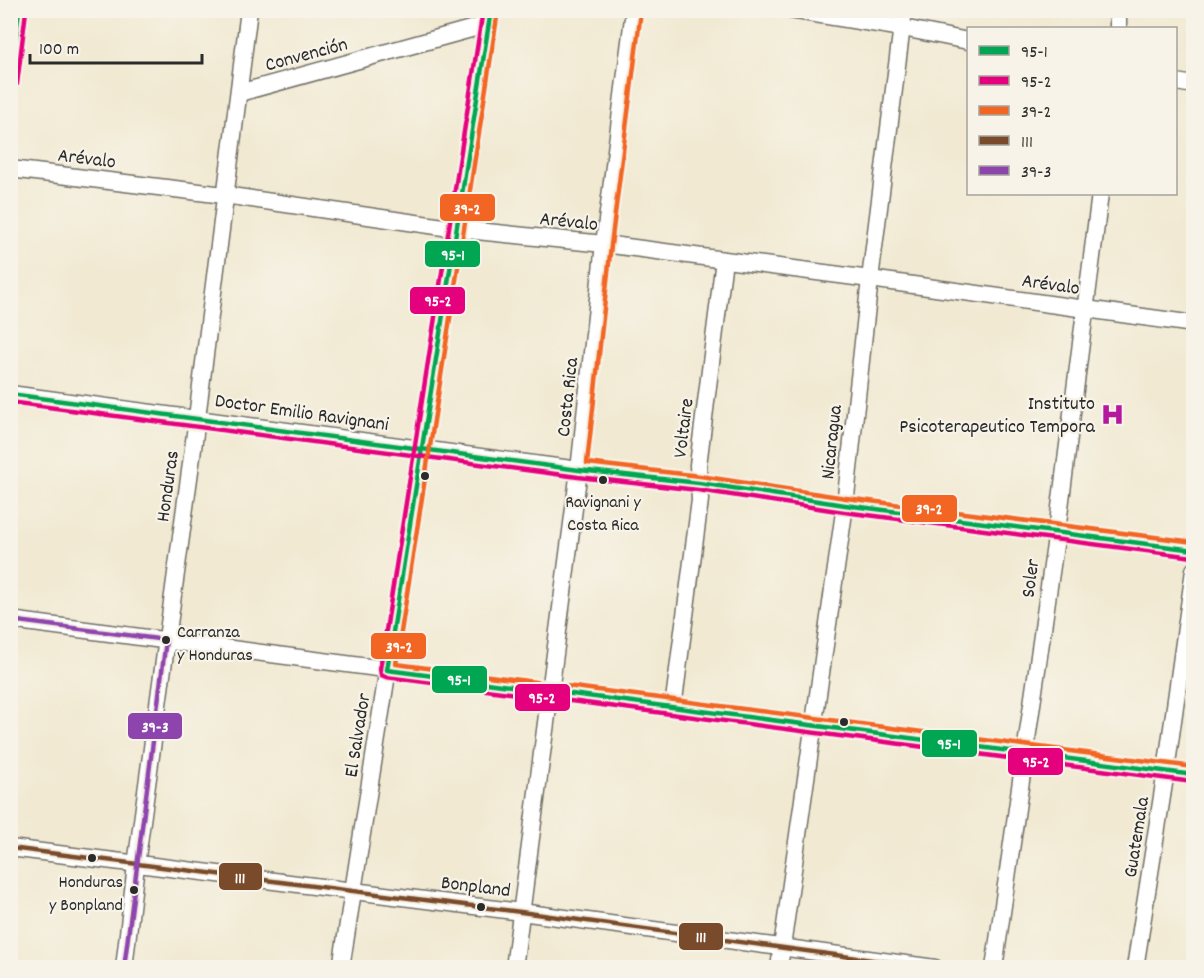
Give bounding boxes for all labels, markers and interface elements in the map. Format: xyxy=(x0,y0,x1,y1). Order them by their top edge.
scale bar xyxy=(30,27,202,65)
legend xyxy=(967,27,1177,195)
street label: Convención xyxy=(262,31,351,80)
text: 100 m xyxy=(39,38,79,63)
text: 95-1 xyxy=(1021,41,1048,66)
text: 95-2 xyxy=(1021,71,1052,96)
text: 39-2 xyxy=(1021,101,1051,126)
text: 111 xyxy=(1021,131,1033,156)
street label: Arévalo xyxy=(56,143,117,177)
text: 39-3 xyxy=(1021,161,1051,186)
line badge: 39-2 xyxy=(439,193,496,222)
text: 39-2 xyxy=(454,199,480,222)
street label: Arévalo xyxy=(538,206,599,240)
line badge: 95-1 xyxy=(424,240,481,268)
text: 95-1 xyxy=(441,245,465,268)
street label: Arévalo xyxy=(1020,268,1082,304)
line badge: 95-2 xyxy=(409,286,466,315)
text: 95-2 xyxy=(424,291,452,314)
street label: Costa Rica xyxy=(551,356,587,438)
street label: Doctor Emilio Ravignani xyxy=(213,388,391,440)
place label: Instituto Psicoterapeutico Tempora xyxy=(899,391,1096,442)
street label: Voltaire xyxy=(667,397,703,460)
hospital icon: Instituto Psicoterapeutico Tempora xyxy=(1100,401,1126,427)
street label: Nicaragua xyxy=(815,403,851,481)
street label: Honduras xyxy=(150,449,188,524)
unlabelled marker xyxy=(419,470,431,482)
marker: Ravignani y Costa Rica xyxy=(597,474,609,486)
place label: Ravignani y Costa Rica xyxy=(565,491,642,539)
line badge: 39-2 xyxy=(901,494,958,523)
text: 39-2 xyxy=(916,499,942,522)
street label: Soler xyxy=(1015,557,1049,600)
place label: Carranza y Honduras xyxy=(177,621,253,669)
line badge: 39-2 xyxy=(370,632,427,660)
marker: Carranza y Honduras xyxy=(160,634,172,646)
text: 39-2 xyxy=(386,637,412,660)
line badge: 95-1 xyxy=(431,665,488,694)
text: 95-1 xyxy=(447,670,471,693)
line badge: 95-2 xyxy=(514,683,571,712)
text: 95-2 xyxy=(528,688,556,711)
street label: El Salvador xyxy=(339,691,380,780)
line badge: 39-3 xyxy=(127,712,183,740)
unlabelled marker xyxy=(838,716,850,728)
text: 39-3 xyxy=(141,717,169,740)
line badge: 95-1 xyxy=(921,729,978,758)
text: 95-1 xyxy=(937,734,961,757)
line badge: 95-2 xyxy=(1007,747,1064,776)
text: 95-2 xyxy=(1022,752,1050,775)
street label: Guatemala xyxy=(1118,794,1158,880)
unlabelled marker xyxy=(86,852,98,864)
line badge: 111 xyxy=(218,862,263,891)
text: 111 xyxy=(235,868,245,891)
street label: Bonpland xyxy=(439,870,512,906)
place label: Honduras y Bonpland xyxy=(49,871,123,919)
marker: Honduras y Bonpland xyxy=(128,884,140,896)
unlabelled marker xyxy=(475,901,487,913)
line badge: 111 xyxy=(678,922,724,951)
text: 111 xyxy=(696,927,706,950)

